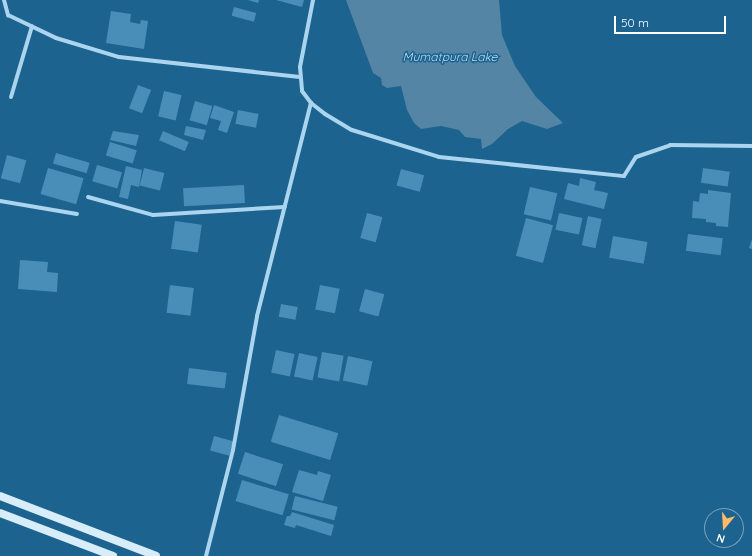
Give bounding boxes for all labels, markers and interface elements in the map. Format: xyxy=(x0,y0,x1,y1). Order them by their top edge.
scale bar xyxy=(616,8,728,34)
text: 50 m xyxy=(621,15,649,30)
water label: Mumatpura Lake xyxy=(403,50,497,64)
north arrow xyxy=(704,508,744,548)
text: N xyxy=(715,531,727,546)

